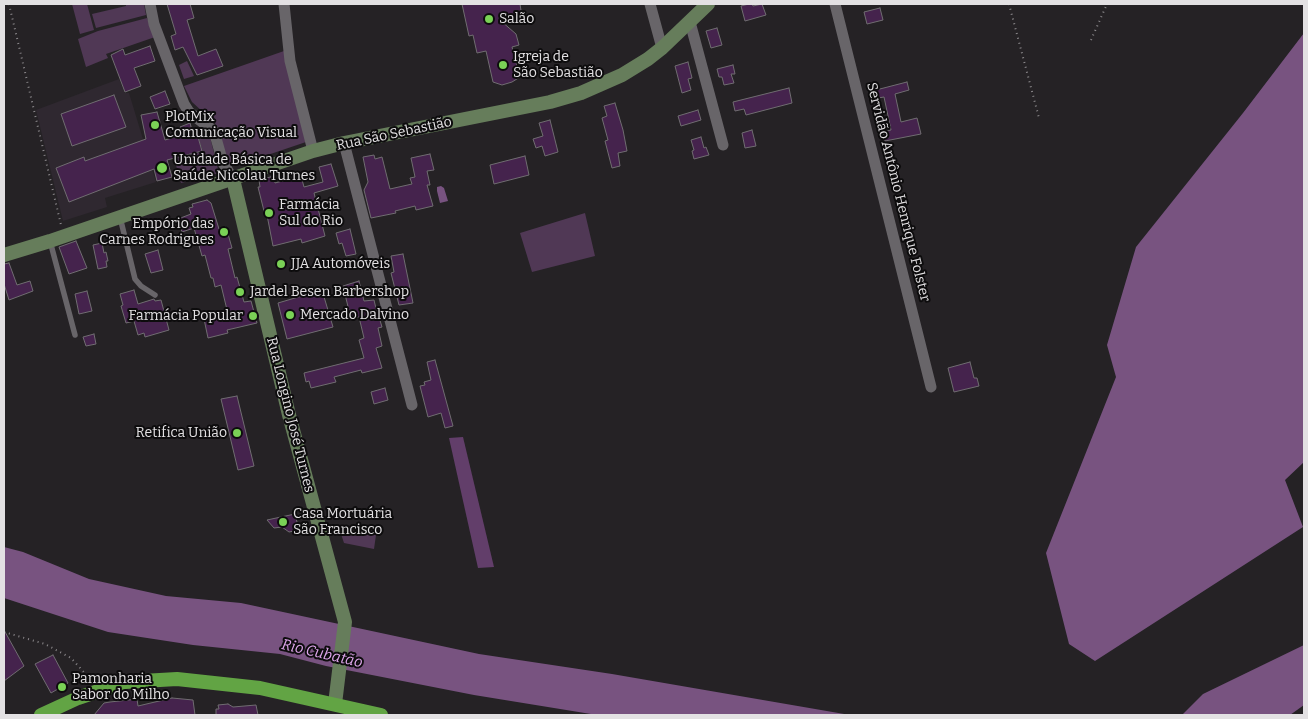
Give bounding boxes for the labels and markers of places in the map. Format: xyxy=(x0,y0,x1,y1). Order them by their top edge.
place label: Salão xyxy=(499,11,534,27)
marker: Salão xyxy=(483,13,495,25)
place label: Igreja de São Sebastião xyxy=(513,49,603,82)
marker: Igreja de São Sebastião xyxy=(497,59,509,71)
place label: PlotMix Comunicação Visual xyxy=(165,109,297,142)
marker: PlotMix Comunicação Visual xyxy=(149,119,161,131)
place label: Unidade Básica de Saúde Nicolau Turnes xyxy=(173,152,315,184)
marker: Unidade Básica de Saúde Nicolau Turnes xyxy=(155,161,169,175)
place label: Farmácia Sul do Rio xyxy=(279,197,343,230)
marker: Farmácia Sul do Rio xyxy=(263,207,275,219)
place label: Empório das Carnes Rodrigues xyxy=(99,216,214,248)
marker: Empório das Carnes Rodrigues xyxy=(218,226,230,238)
place label: JJA Automóveis xyxy=(291,256,390,272)
marker: JJA Automóveis xyxy=(275,258,287,270)
place label: Jardel Besen Barbershop xyxy=(250,284,409,300)
marker: Jardel Besen Barbershop xyxy=(234,286,246,298)
place label: Mercado Dalvino xyxy=(300,307,409,323)
place label: Farmácia Popular xyxy=(129,308,243,324)
marker: Mercado Dalvino xyxy=(284,309,296,321)
marker: Farmácia Popular xyxy=(247,310,259,322)
place label: Retifica União xyxy=(136,425,227,441)
marker: Retifica União xyxy=(231,427,243,439)
place label: Casa Mortuária São Francisco xyxy=(293,506,392,538)
marker: Casa Mortuária São Francisco xyxy=(277,516,289,528)
place label: Pamonharia Sabor do Milho xyxy=(72,671,169,704)
marker: Pamonharia Sabor do Milho xyxy=(56,681,68,693)

